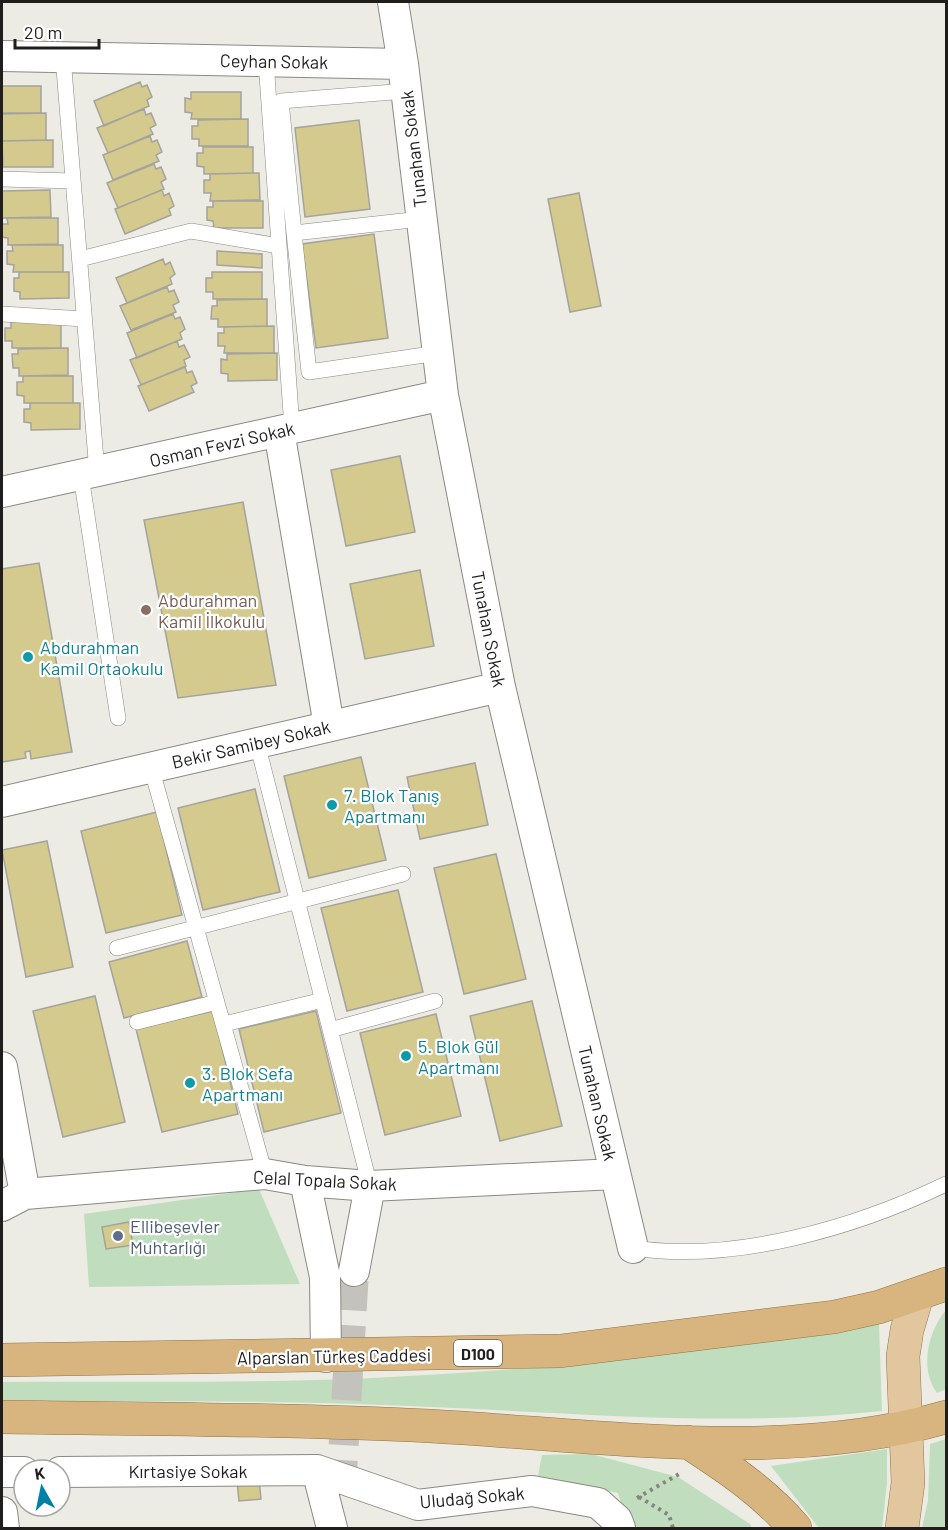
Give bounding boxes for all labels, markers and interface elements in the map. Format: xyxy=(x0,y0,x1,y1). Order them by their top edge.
scale bar xyxy=(15,12,99,50)
text: 20 m xyxy=(24,21,62,43)
street label: Ceyhan Sokak xyxy=(220,49,328,73)
street label: Tunahan Sokak xyxy=(395,89,431,209)
street label: Osman Fevzi Sokak xyxy=(147,417,297,471)
street label: Tunahan Sokak xyxy=(467,569,511,689)
place label: Abdurahman Kamil İlkokulu xyxy=(158,589,265,632)
marker: Abdurahman Kamil İlkokulu xyxy=(139,603,153,617)
place label: Abdurahman Kamil Ortaokulu xyxy=(40,636,163,679)
marker: Abdurahman Kamil Ortaokulu xyxy=(21,650,35,664)
street label: Bekir Samibey Sokak xyxy=(170,715,332,773)
place label: 7. Blok Tanış Apartmanı xyxy=(344,784,440,827)
marker: 7. Blok Tanış Apartmanı xyxy=(325,798,339,812)
place label: 5. Blok Gül Apartmanı xyxy=(418,1035,499,1078)
street label: Tunahan Sokak xyxy=(574,1043,622,1163)
marker: 5. Blok Gül Apartmanı xyxy=(399,1049,413,1063)
place label: 3. Blok Sefa Apartmanı xyxy=(202,1062,293,1105)
marker: 3. Blok Sefa Apartmanı xyxy=(183,1076,197,1090)
street label: Celal Topala Sokak xyxy=(253,1165,397,1195)
place label: Ellibeşevler Muhtarlığı xyxy=(130,1215,220,1258)
marker: Ellibeşevler Muhtarlığı xyxy=(111,1229,125,1243)
road number: D100 xyxy=(454,1340,502,1366)
street label: Alparslan Türkeş Caddesi xyxy=(237,1343,431,1369)
north arrow xyxy=(12,1458,72,1518)
street label: Kırtasiye Sokak xyxy=(128,1460,248,1482)
text: K xyxy=(33,1463,46,1483)
street label: Uludağ Sokak xyxy=(419,1481,525,1513)

